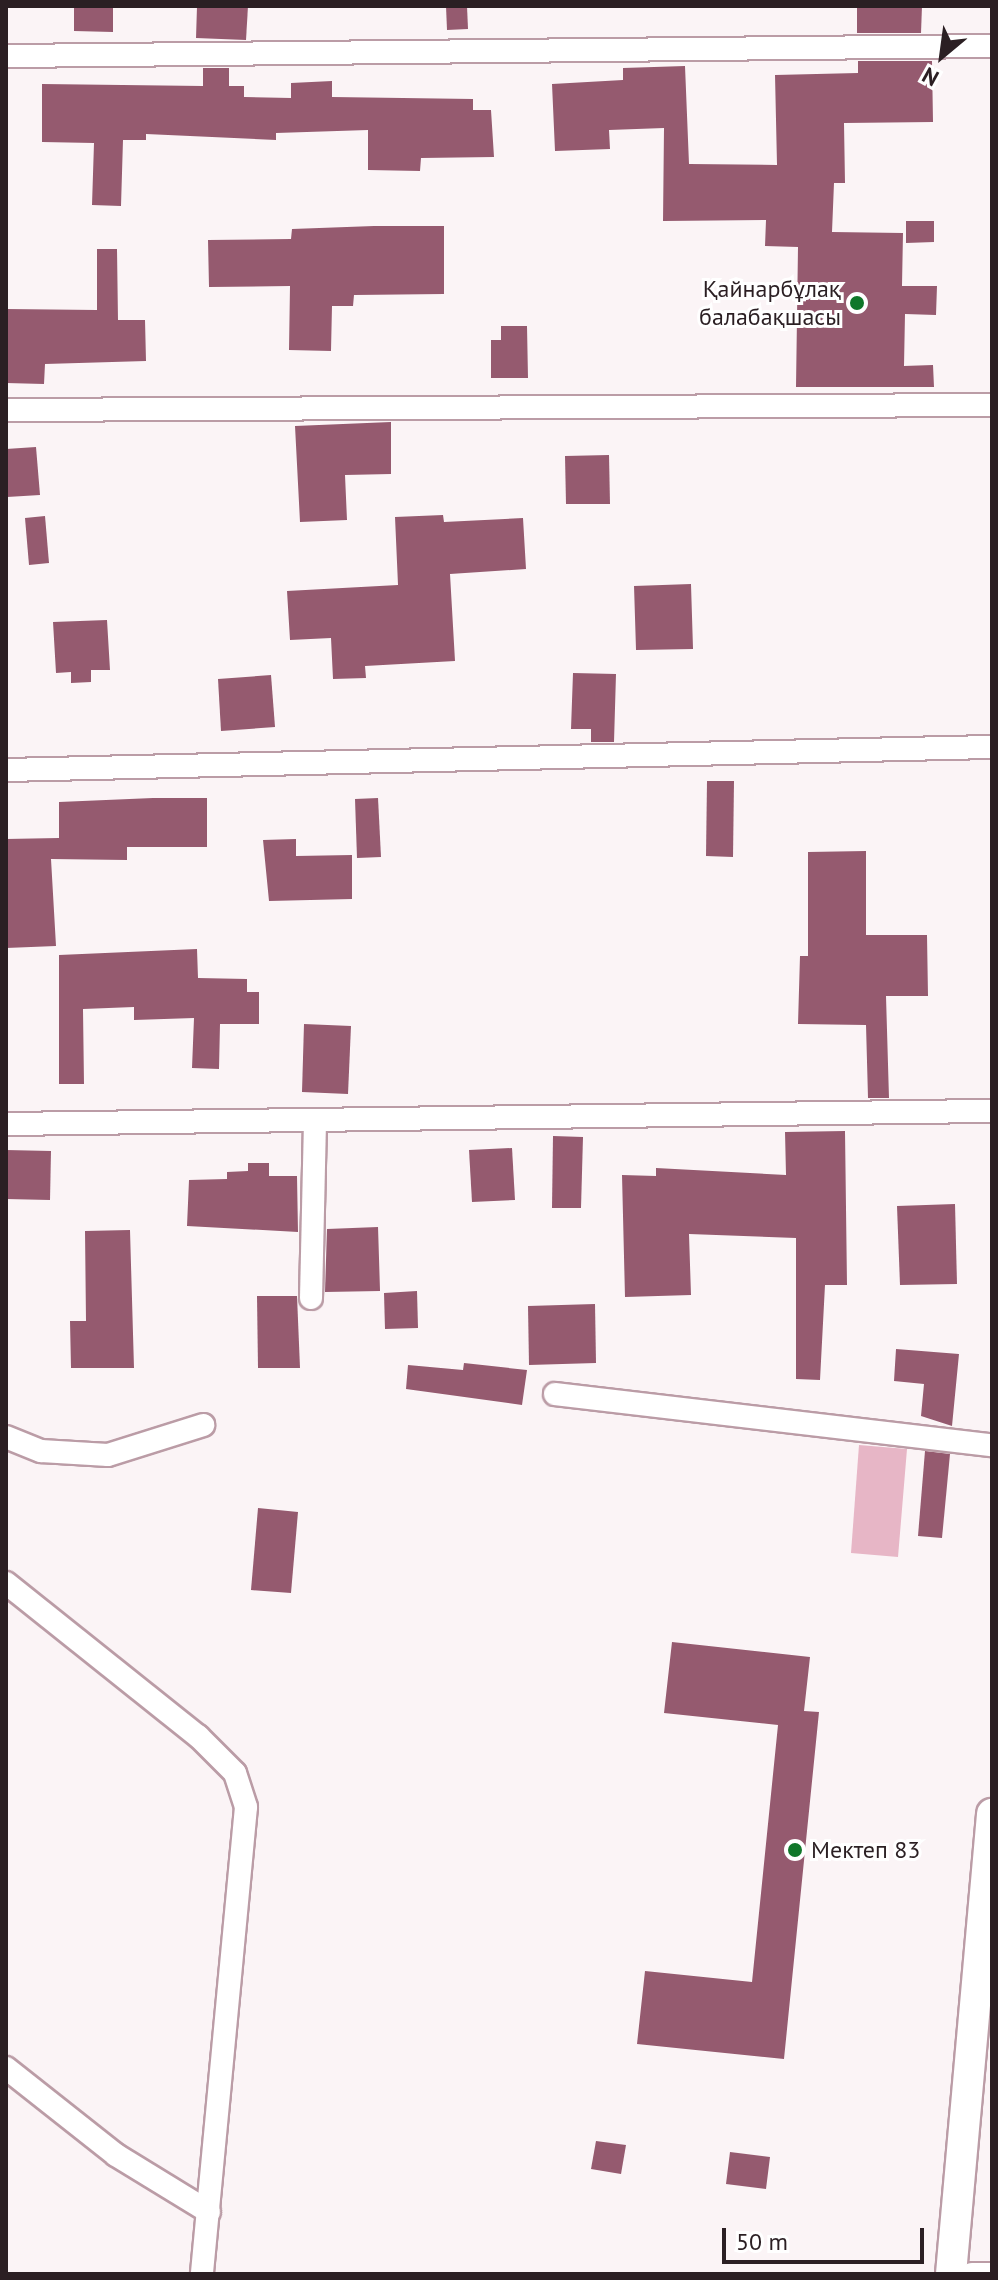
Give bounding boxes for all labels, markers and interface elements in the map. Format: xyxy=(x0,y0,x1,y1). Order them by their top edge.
north arrow xyxy=(902,16,982,96)
text: N xyxy=(917,61,943,93)
place label: Қайнарбұлақ балабақшасы xyxy=(699,275,841,331)
marker: Қайнарбұлақ балабақшасы xyxy=(848,294,866,312)
place label: Мектеп 83 xyxy=(811,1836,920,1864)
marker: Мектеп 83 xyxy=(786,1841,804,1859)
scale bar xyxy=(726,2212,928,2262)
text: 50 m xyxy=(736,2226,788,2257)

